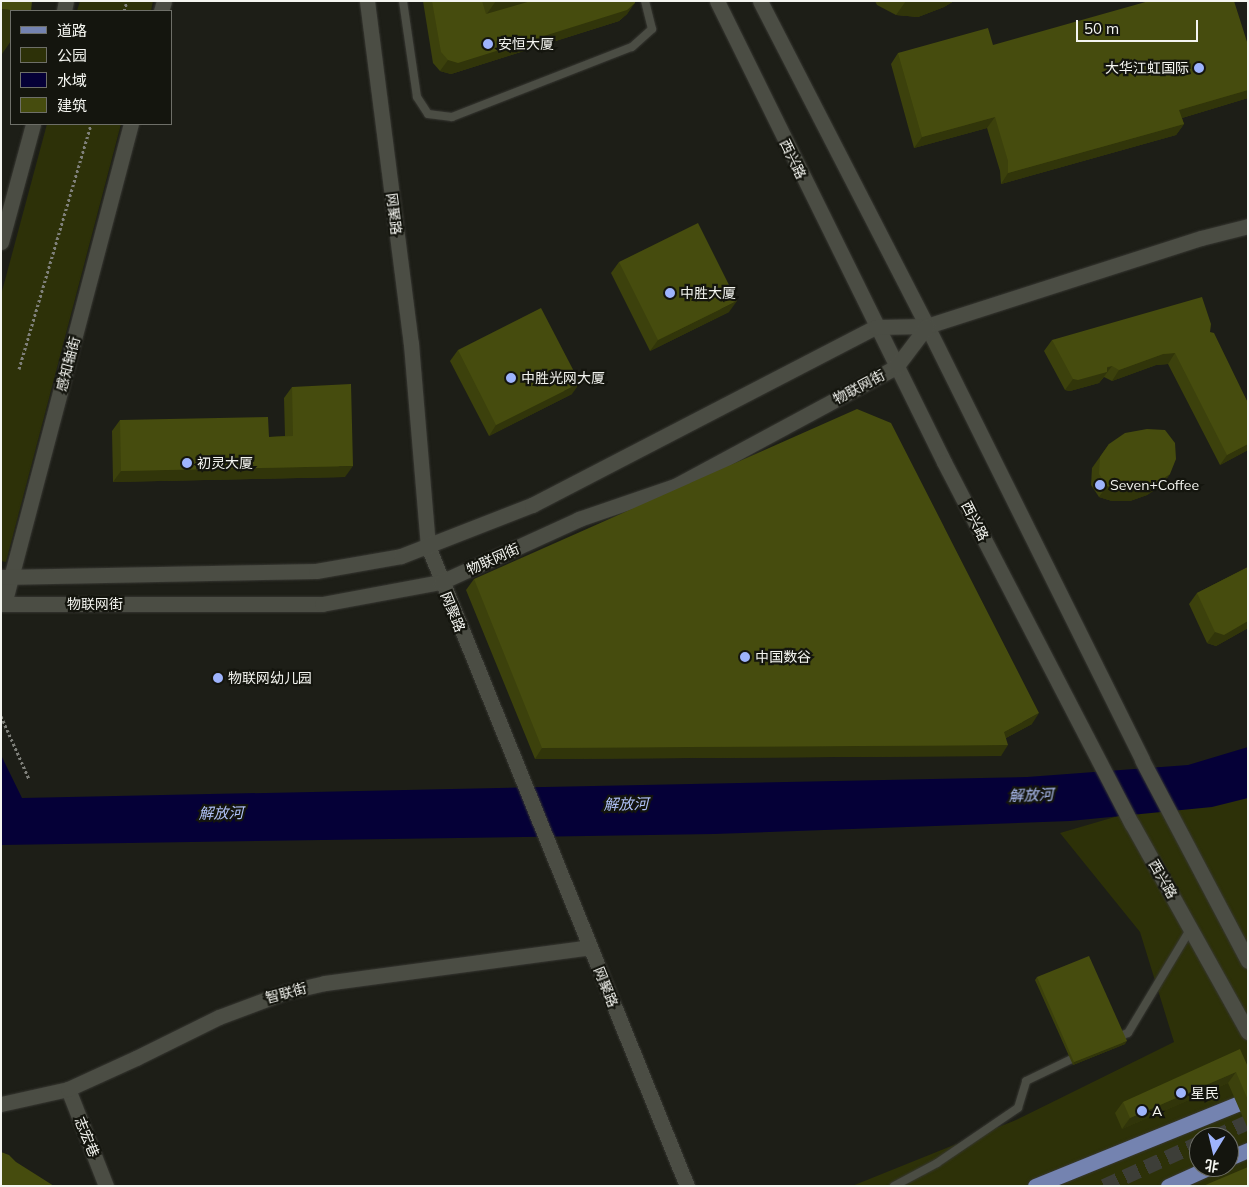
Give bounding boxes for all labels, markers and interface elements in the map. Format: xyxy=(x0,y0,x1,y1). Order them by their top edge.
legend xyxy=(10,10,172,125)
scale bar xyxy=(1079,10,1202,42)
text: 50 m xyxy=(1084,19,1119,38)
text: 道路 xyxy=(57,21,87,40)
place label: 安恒大厦 xyxy=(498,36,554,52)
marker: 安恒大厦 xyxy=(482,38,494,50)
text: 公园 xyxy=(57,46,87,65)
place label: 大华江虹国际 xyxy=(1105,60,1189,76)
marker: 大华江虹国际 xyxy=(1193,62,1205,74)
text: 水域 xyxy=(57,71,87,90)
text: 建筑 xyxy=(57,96,87,115)
street label: 西兴路 xyxy=(776,136,810,182)
street label: 网聚路 xyxy=(383,192,405,236)
place label: 中胜大厦 xyxy=(680,285,736,301)
marker: 中胜大厦 xyxy=(664,287,676,299)
street label: 感知轴街 xyxy=(53,335,83,393)
street label: 物联网街 xyxy=(830,366,888,408)
place label: 中胜光网大厦 xyxy=(521,370,605,386)
marker: 中胜光网大厦 xyxy=(505,372,517,384)
place label: 初灵大厦 xyxy=(197,455,253,471)
marker: 初灵大厦 xyxy=(181,457,193,469)
place label: Seven+Coffee xyxy=(1110,477,1199,493)
marker: Seven+Coffee xyxy=(1094,479,1106,491)
street label: 西兴路 xyxy=(958,498,992,544)
street label: 物联网街 xyxy=(464,540,522,578)
street label: 网聚路 xyxy=(437,589,469,635)
street label: 物联网街 xyxy=(67,596,123,612)
place label: 中国数谷 xyxy=(755,649,811,665)
marker: 中国数谷 xyxy=(739,651,751,663)
place label: 物联网幼儿园 xyxy=(228,670,312,686)
marker: 物联网幼儿园 xyxy=(212,672,224,684)
water label: 解放河 xyxy=(1008,785,1054,805)
water label: 解放河 xyxy=(603,795,649,813)
water label: 解放河 xyxy=(198,804,244,822)
street label: 西兴路 xyxy=(1145,857,1181,901)
street label: 网聚路 xyxy=(590,964,622,1010)
street label: 智联街 xyxy=(264,979,308,1007)
place label: 星民 xyxy=(1191,1085,1219,1101)
marker: 星民 xyxy=(1175,1087,1187,1099)
place label: A xyxy=(1152,1103,1162,1119)
marker: A xyxy=(1136,1105,1148,1117)
street label: 志宏巷 xyxy=(71,1114,103,1160)
north arrow xyxy=(1189,1127,1239,1177)
text: 北 xyxy=(1203,1156,1220,1176)

